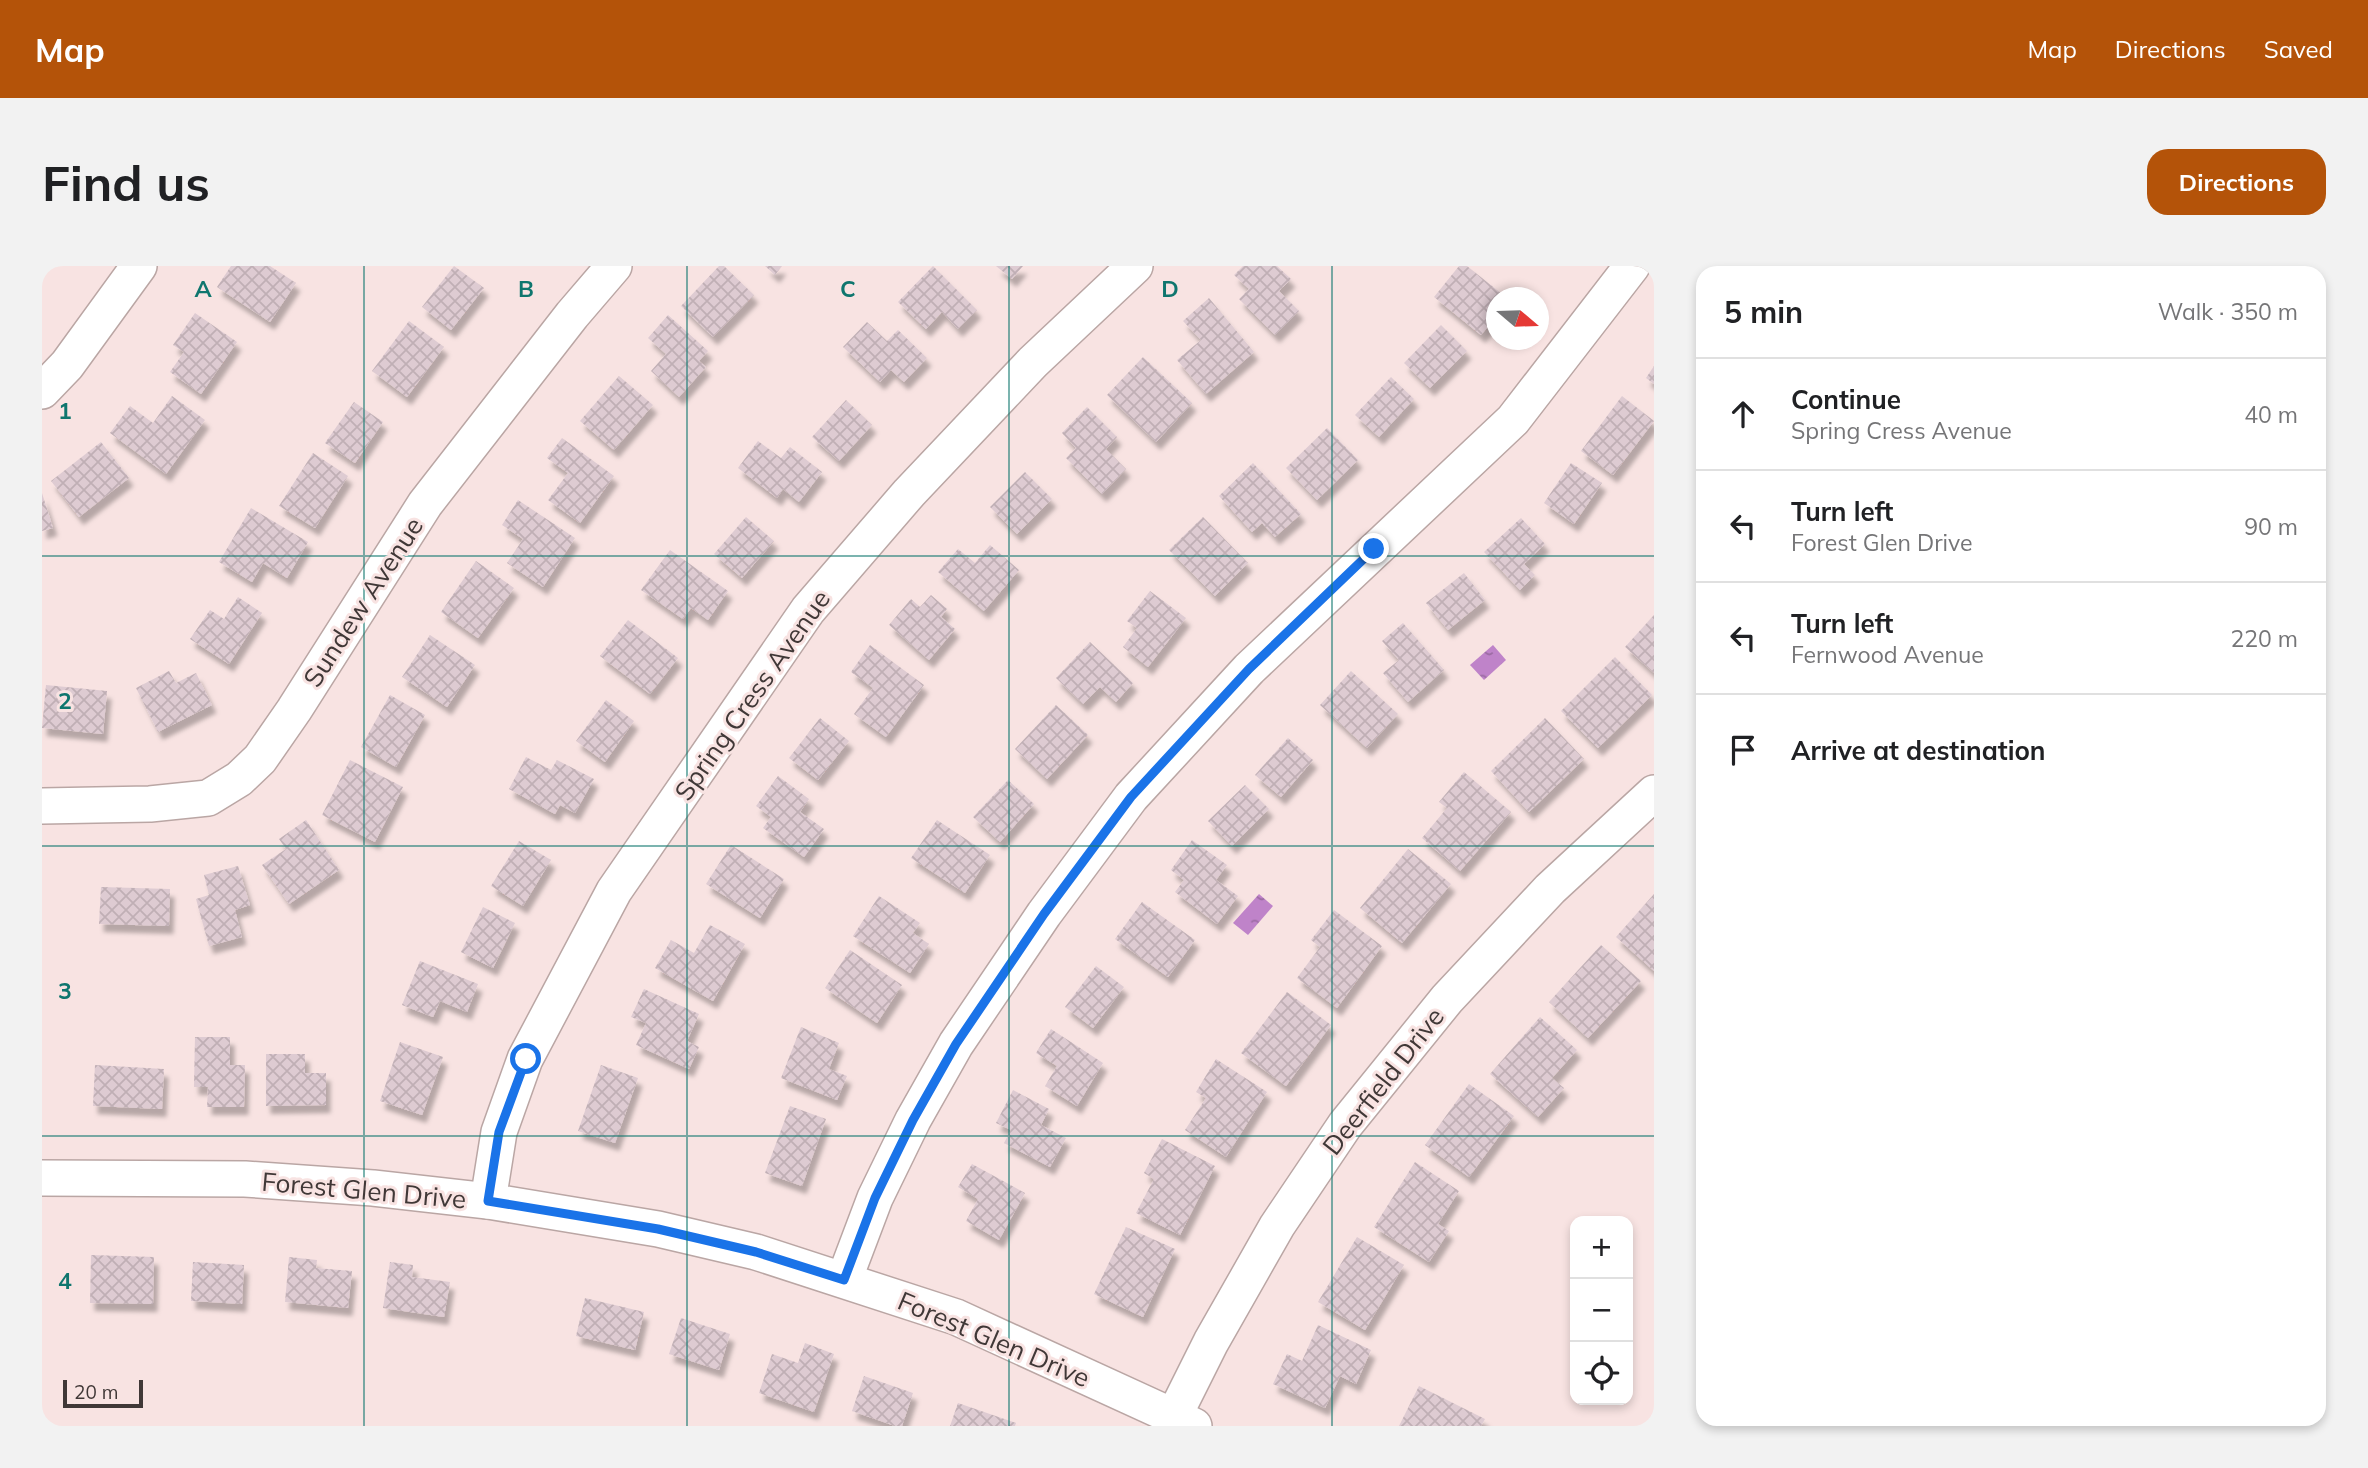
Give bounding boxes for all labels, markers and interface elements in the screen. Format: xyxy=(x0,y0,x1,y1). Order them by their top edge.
text: Map xyxy=(35,29,105,70)
text: Map xyxy=(2027,34,2077,64)
text: Directions xyxy=(2115,34,2226,64)
text: Saved xyxy=(2264,34,2333,64)
button: Directions xyxy=(2147,149,2326,215)
text: Find us xyxy=(42,152,210,213)
text: A xyxy=(194,274,212,303)
text: B xyxy=(518,274,534,303)
text: C xyxy=(840,274,856,303)
text: D xyxy=(1161,274,1179,303)
north arrow xyxy=(1486,287,1549,350)
text: 5 min xyxy=(1724,293,1803,331)
text: Walk · 350 m xyxy=(2158,297,2298,326)
text: Continue xyxy=(1791,383,1901,416)
icon: ahead xyxy=(1724,395,1762,433)
text: 1 xyxy=(58,396,72,425)
text: 40 m xyxy=(2244,400,2298,429)
text: Spring Cress Avenue xyxy=(1791,416,2012,445)
text: Turn left xyxy=(1791,495,1893,528)
icon: left xyxy=(1724,507,1762,545)
street label: Sundew Avenue xyxy=(296,511,430,693)
text: 90 m xyxy=(2244,512,2298,541)
text: Forest Glen Drive xyxy=(1791,528,1973,557)
route end xyxy=(1358,533,1389,564)
street label: Spring Cress Avenue xyxy=(667,583,837,807)
text: Turn left xyxy=(1791,607,1893,640)
icon: left xyxy=(1724,619,1762,657)
text: 220 m xyxy=(2230,624,2298,653)
text: Fernwood Avenue xyxy=(1791,640,1984,669)
text: 2 xyxy=(58,686,72,715)
icon: arrive xyxy=(1724,731,1762,769)
text: Arrive at destination xyxy=(1791,734,2046,767)
text: 3 xyxy=(58,976,72,1005)
street label: Deerfield Drive xyxy=(1315,1001,1451,1161)
route start xyxy=(510,1043,541,1074)
street label: Forest Glen Drive xyxy=(260,1165,468,1215)
map controls xyxy=(1570,1216,1633,1405)
button: + xyxy=(1570,1216,1633,1279)
text: 4 xyxy=(58,1266,72,1295)
button: − xyxy=(1570,1279,1633,1342)
street label: Forest Glen Drive xyxy=(893,1284,1095,1394)
button: locate xyxy=(1570,1342,1633,1405)
scale bar xyxy=(63,1377,144,1409)
text: 20 m xyxy=(74,1380,118,1404)

